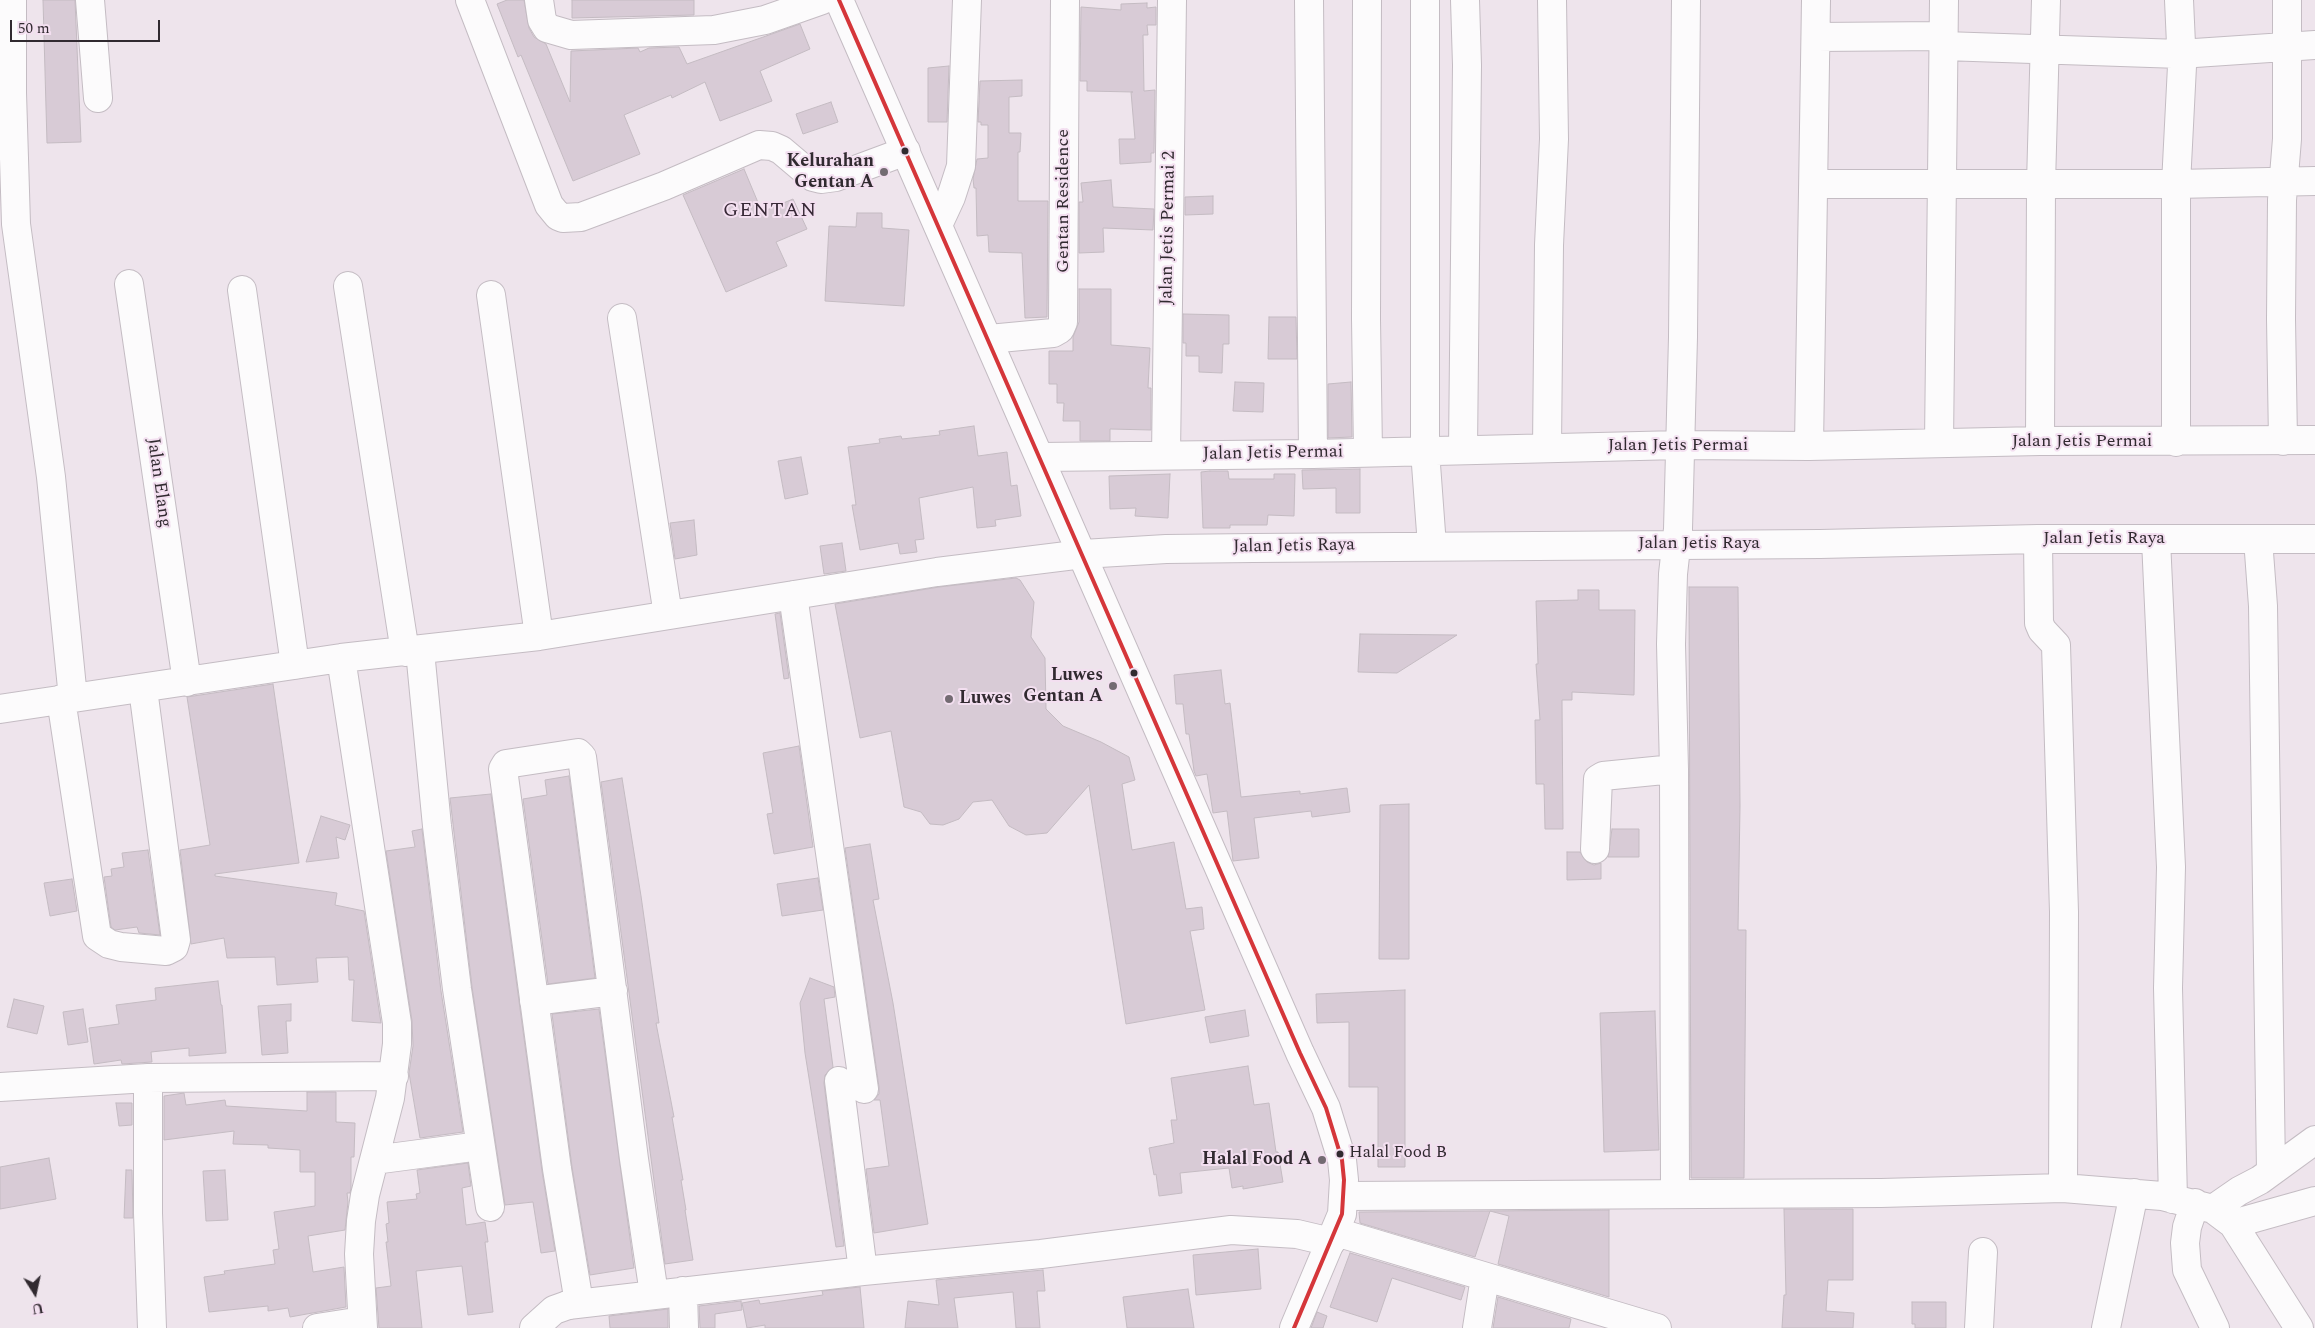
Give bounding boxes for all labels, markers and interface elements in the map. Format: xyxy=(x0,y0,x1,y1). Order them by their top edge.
scale bar xyxy=(12,10,162,42)
text: 50 m xyxy=(18,17,50,40)
street label: Gentan Residence xyxy=(1053,129,1075,273)
unlabelled marker xyxy=(900,146,910,156)
place label: Kelurahan Gentan A xyxy=(787,151,874,193)
street label: Jalan Jetis Permai 2 xyxy=(1157,151,1181,305)
marker: Kelurahan Gentan A xyxy=(878,166,890,178)
district label: GENTAN xyxy=(722,200,818,224)
street label: Jalan Jetis Permai xyxy=(2012,431,2152,453)
street label: Jalan Jetis Permai xyxy=(1608,435,1748,457)
street label: Jalan Elang xyxy=(141,437,175,529)
street label: Jalan Jetis Permai xyxy=(1202,442,1344,466)
street label: Jalan Jetis Raya xyxy=(2043,528,2165,550)
street label: Jalan Jetis Raya xyxy=(1638,533,1760,555)
street label: Jalan Jetis Raya xyxy=(1233,535,1355,559)
place label: Luwes Gentan A xyxy=(1023,665,1103,708)
unlabelled marker xyxy=(1129,668,1139,678)
marker: Luwes Gentan A xyxy=(1107,680,1119,692)
place label: Luwes xyxy=(959,688,1011,710)
marker: Luwes xyxy=(943,693,955,705)
place label: Halal Food B xyxy=(1349,1144,1447,1164)
place label: Halal Food A xyxy=(1202,1149,1312,1171)
marker: Halal Food B xyxy=(1335,1149,1345,1159)
marker: Halal Food A xyxy=(1316,1154,1328,1166)
north arrow xyxy=(10,1268,60,1318)
text: U xyxy=(30,1297,45,1320)

